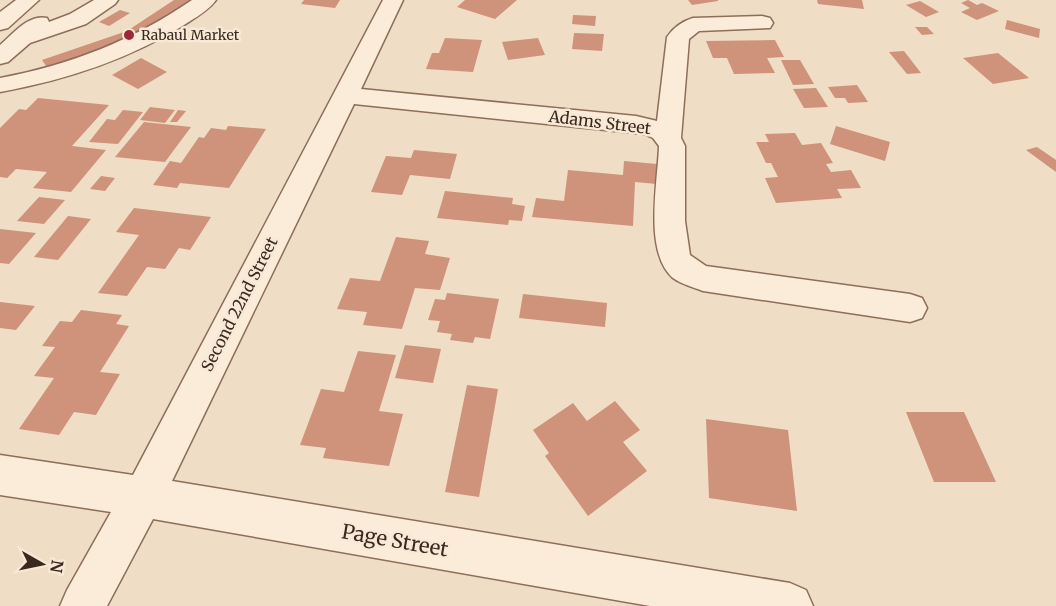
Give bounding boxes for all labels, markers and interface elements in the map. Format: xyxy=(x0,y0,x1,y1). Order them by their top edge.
place label: Rabaul Market xyxy=(141,26,240,44)
marker: Rabaul Market xyxy=(122,28,136,42)
street label: Adams Street xyxy=(547,106,653,138)
street label: Second 22nd Street xyxy=(196,233,282,375)
street label: Page Street xyxy=(340,518,450,562)
north arrow xyxy=(12,534,72,594)
text: N xyxy=(46,559,68,575)

